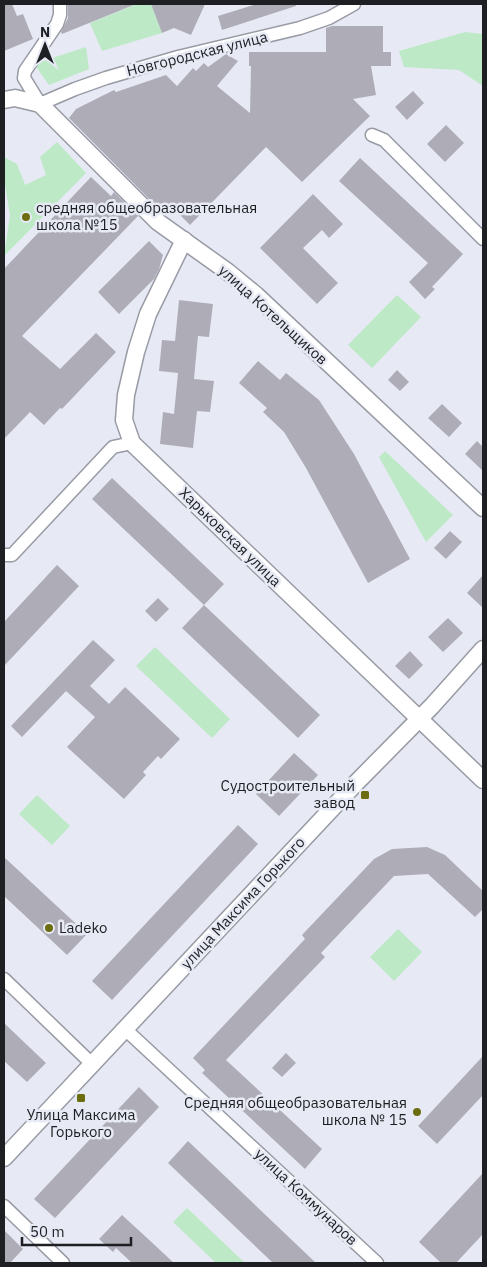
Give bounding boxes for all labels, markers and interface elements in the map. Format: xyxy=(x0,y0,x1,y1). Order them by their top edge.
north arrow xyxy=(20,20,70,70)
text: N xyxy=(40,23,50,41)
street label: Новгородская улица xyxy=(124,27,269,80)
place label: средняя общеобразовательная школа №15 xyxy=(36,198,257,234)
marker: средняя общеобразовательная школа №15 xyxy=(20,211,32,223)
street label: улица Котельщиков xyxy=(215,261,332,369)
street label: Харьковская улица xyxy=(175,483,286,590)
place label: Судостроительный завод xyxy=(221,776,355,812)
marker: Судостроительный завод xyxy=(359,789,371,801)
street label: улица Максима Горького xyxy=(176,833,309,973)
place label: Ladeko xyxy=(59,918,108,937)
marker: Ladeko xyxy=(43,922,55,934)
marker: Улица Максима Горького xyxy=(75,1092,87,1104)
place label: Средняя общеобразовательная школа № 15 xyxy=(184,1093,407,1129)
place label: Улица Максима Горького xyxy=(27,1105,135,1141)
marker: Средняя общеобразовательная школа № 15 xyxy=(411,1106,423,1118)
street label: улица Коммунаров xyxy=(251,1144,362,1249)
scale bar xyxy=(22,1214,131,1246)
text: 50 m xyxy=(30,1222,65,1241)

